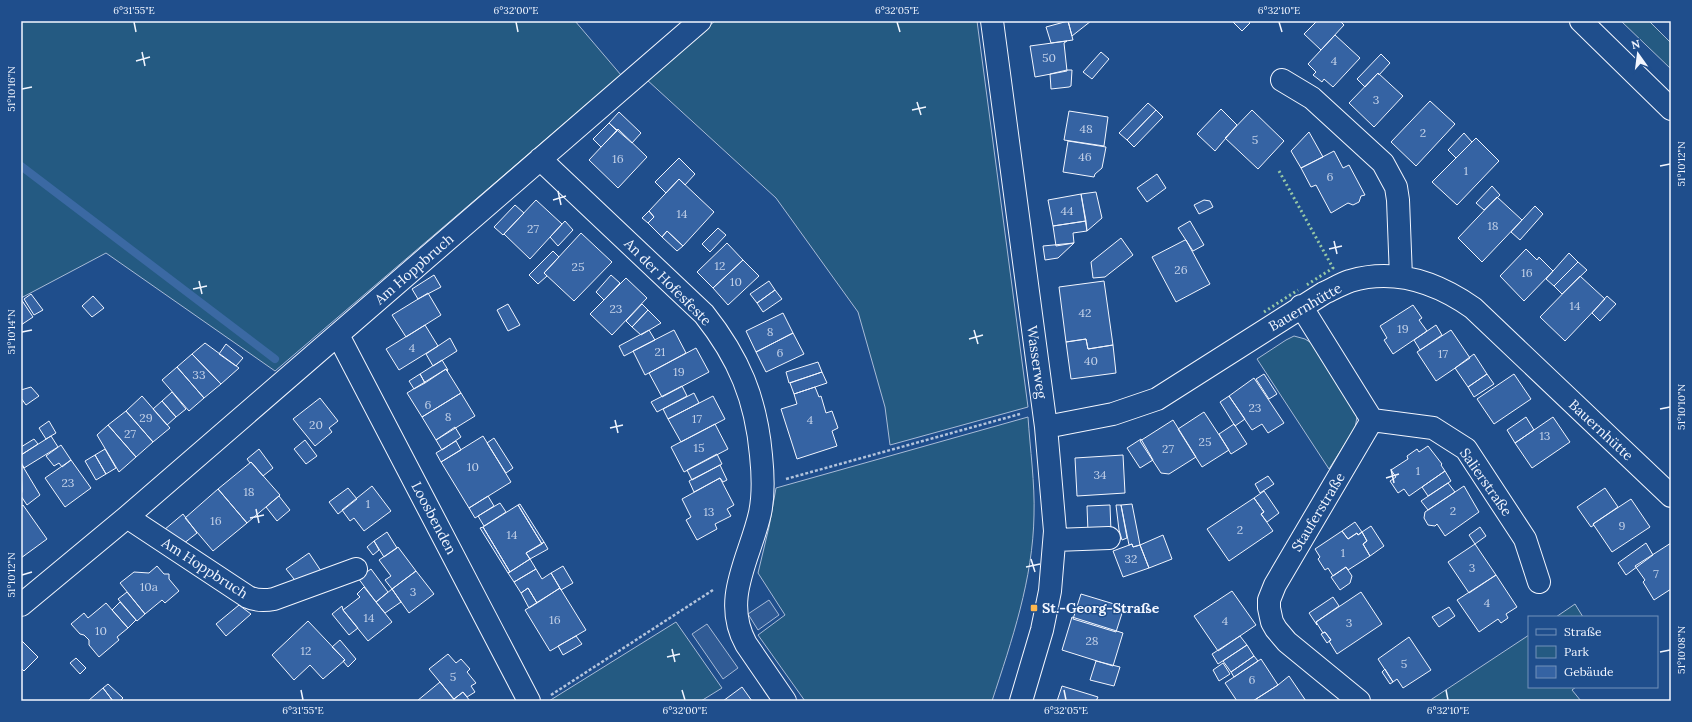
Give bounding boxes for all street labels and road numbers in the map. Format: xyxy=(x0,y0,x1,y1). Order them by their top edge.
street label: Am Hoppbruch xyxy=(370,230,457,309)
street label: An der Hofesfeste xyxy=(620,234,716,330)
street label: Bauernhütte xyxy=(1265,279,1345,335)
street label: Wasserweg xyxy=(1023,324,1051,400)
street label: Bauernhütte xyxy=(1565,396,1637,465)
street label: Salierstraße xyxy=(1456,445,1516,520)
street label: Stauferstraße xyxy=(1287,469,1349,555)
street label: Loosbenden xyxy=(407,479,461,558)
street label: Am Hoppbruch xyxy=(158,533,251,602)

